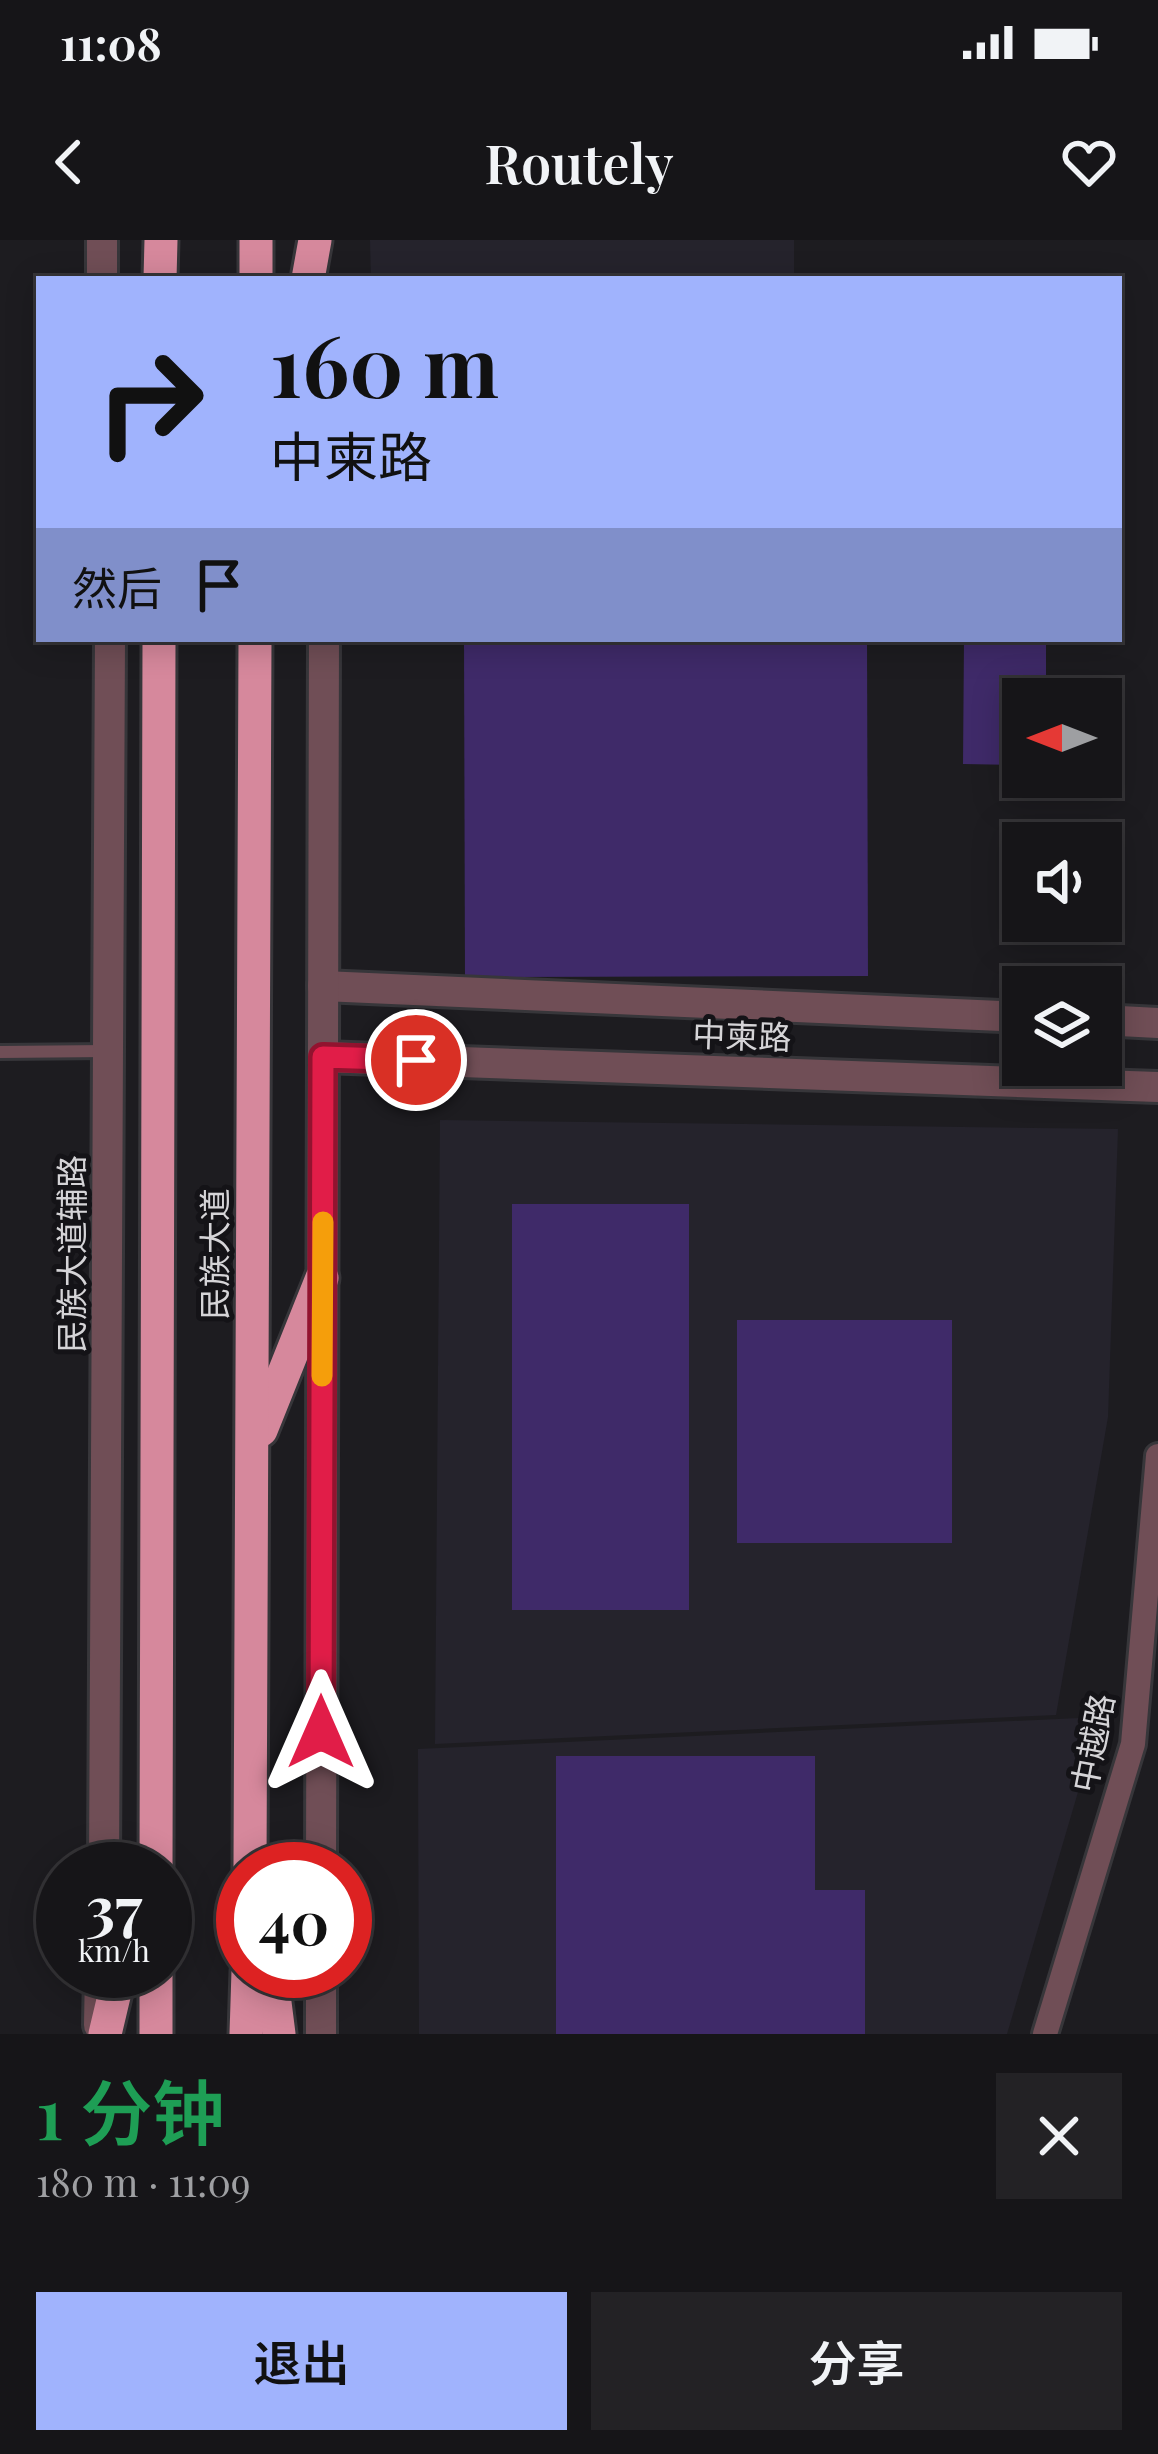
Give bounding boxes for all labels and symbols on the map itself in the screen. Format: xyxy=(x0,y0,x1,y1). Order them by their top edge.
north arrow xyxy=(1002,678,1122,798)
pin xyxy=(365,1009,467,1111)
street label: 中柬路 xyxy=(692,1010,792,1058)
street label: 民族大道辅路 xyxy=(48,1155,92,1353)
street label: 民族大道 xyxy=(191,1188,235,1320)
position arrow xyxy=(258,1669,384,1795)
street label: 中越路 xyxy=(1060,1690,1122,1795)
speed limit sign: 40 xyxy=(216,1842,372,1998)

